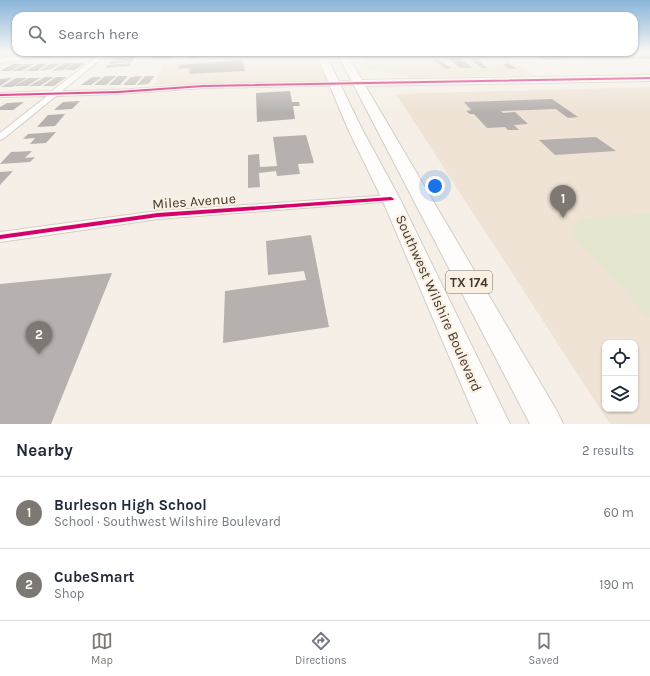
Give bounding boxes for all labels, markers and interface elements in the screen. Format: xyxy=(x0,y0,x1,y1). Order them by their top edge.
search box xyxy=(12,12,638,56)
icon: search xyxy=(26,23,48,45)
text: Search here xyxy=(58,25,139,43)
your location xyxy=(425,176,445,196)
pin: 1 xyxy=(550,185,576,218)
street label: Miles Avenue xyxy=(152,190,236,213)
street label: Southwest Wilshire Boulevard xyxy=(392,212,485,394)
road number: TX 174 xyxy=(446,271,492,293)
pin: 2 xyxy=(26,321,52,354)
map controls xyxy=(602,340,638,412)
button: locate xyxy=(602,340,638,376)
button: layers xyxy=(602,376,638,412)
text: Nearby xyxy=(16,440,73,460)
text: 2 results xyxy=(582,443,634,458)
text: Burleson High School xyxy=(54,496,207,514)
text: 1 xyxy=(27,505,31,520)
text: 60 m xyxy=(604,505,634,520)
text: School · Southwest Wilshire Boulevard xyxy=(54,514,281,529)
text: CubeSmart xyxy=(54,568,134,586)
text: 2 xyxy=(25,577,33,592)
text: 190 m xyxy=(599,577,634,592)
text: Shop xyxy=(54,586,84,601)
tab: Map xyxy=(91,630,113,667)
tab: Directions xyxy=(295,630,347,667)
tab: Saved xyxy=(529,630,559,667)

